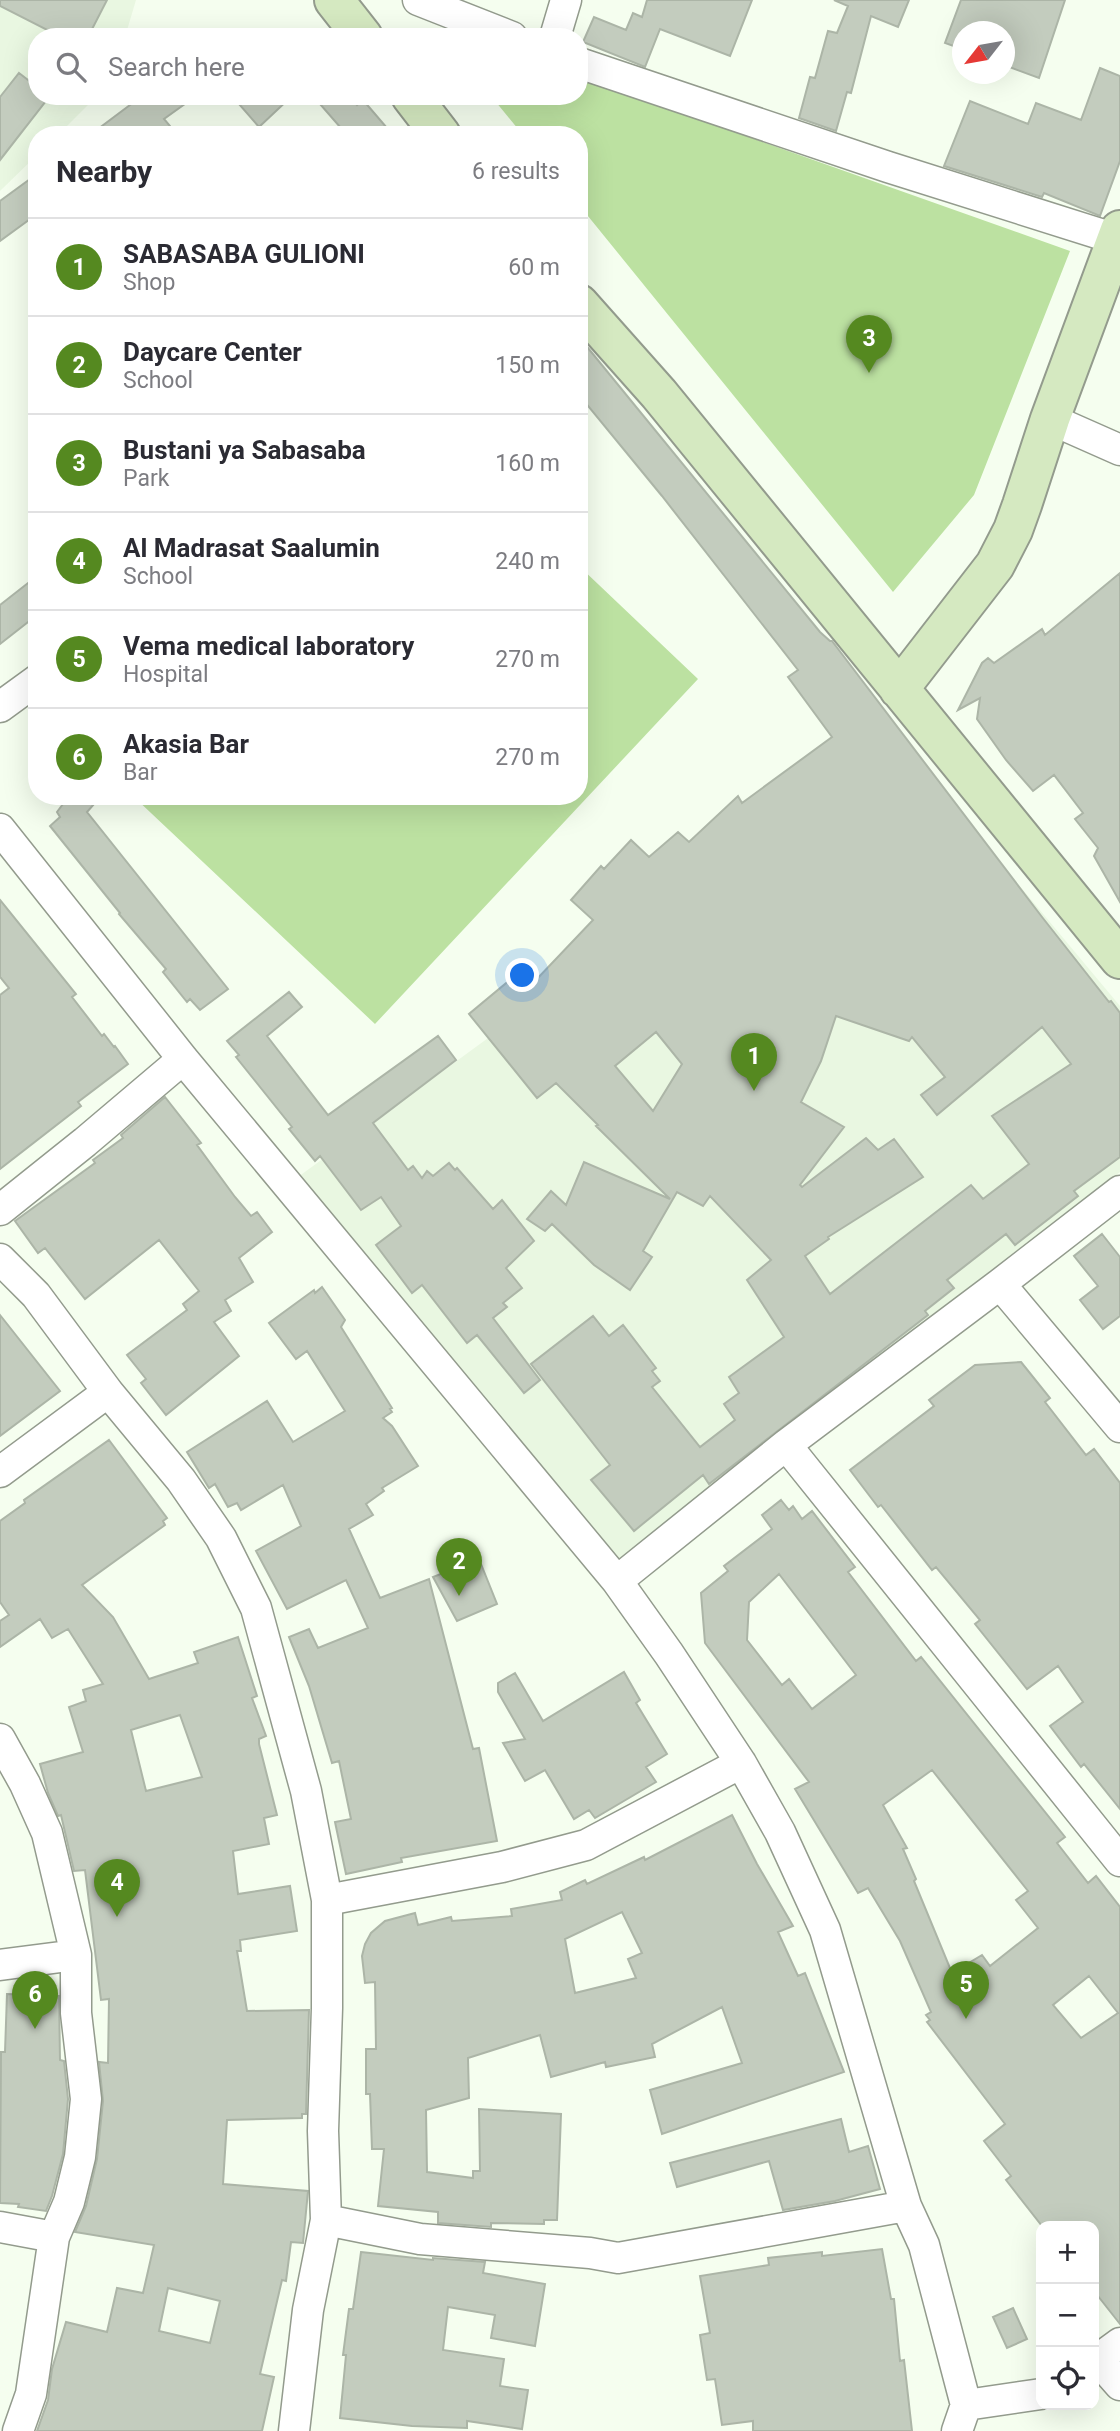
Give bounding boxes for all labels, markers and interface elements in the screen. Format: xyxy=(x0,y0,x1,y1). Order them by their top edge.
north arrow xyxy=(952,21,1015,84)
search box xyxy=(28,28,588,105)
icon: search xyxy=(52,48,90,86)
text: Search here xyxy=(108,52,245,82)
text: Nearby xyxy=(56,154,152,189)
text: 6 results xyxy=(472,158,560,185)
text: SABASABA GULIONI xyxy=(123,239,365,269)
text: 1 xyxy=(72,254,86,281)
text: 60 m xyxy=(508,254,560,281)
text: Shop xyxy=(123,269,175,296)
pin: 3 xyxy=(846,315,892,373)
text: Daycare Center xyxy=(123,337,302,367)
text: 2 xyxy=(72,352,86,379)
text: 150 m xyxy=(495,352,560,379)
text: School xyxy=(123,367,193,394)
text: Bustani ya Sabasaba xyxy=(123,435,366,465)
text: 3 xyxy=(72,450,86,477)
text: 160 m xyxy=(495,450,560,477)
text: Park xyxy=(123,465,169,492)
text: Al Madrasat Saalumin xyxy=(123,533,380,563)
text: 4 xyxy=(72,548,86,575)
text: 240 m xyxy=(495,548,560,575)
text: School xyxy=(123,563,193,590)
text: Vema medical laboratory xyxy=(123,631,414,661)
text: 5 xyxy=(72,646,86,673)
text: 270 m xyxy=(495,646,560,673)
text: Hospital xyxy=(123,661,209,688)
text: Akasia Bar xyxy=(123,729,249,759)
text: 6 xyxy=(72,744,86,771)
text: 270 m xyxy=(495,744,560,771)
text: Bar xyxy=(123,759,158,786)
your location xyxy=(505,958,539,992)
pin: 1 xyxy=(731,1033,777,1091)
pin: 2 xyxy=(436,1538,482,1596)
pin: 4 xyxy=(94,1859,140,1917)
pin: 5 xyxy=(943,1961,989,2019)
pin: 6 xyxy=(12,1971,58,2029)
map controls xyxy=(1036,2221,1099,2410)
button: + xyxy=(1036,2221,1099,2284)
button: − xyxy=(1036,2284,1099,2347)
button: locate xyxy=(1036,2347,1099,2410)

